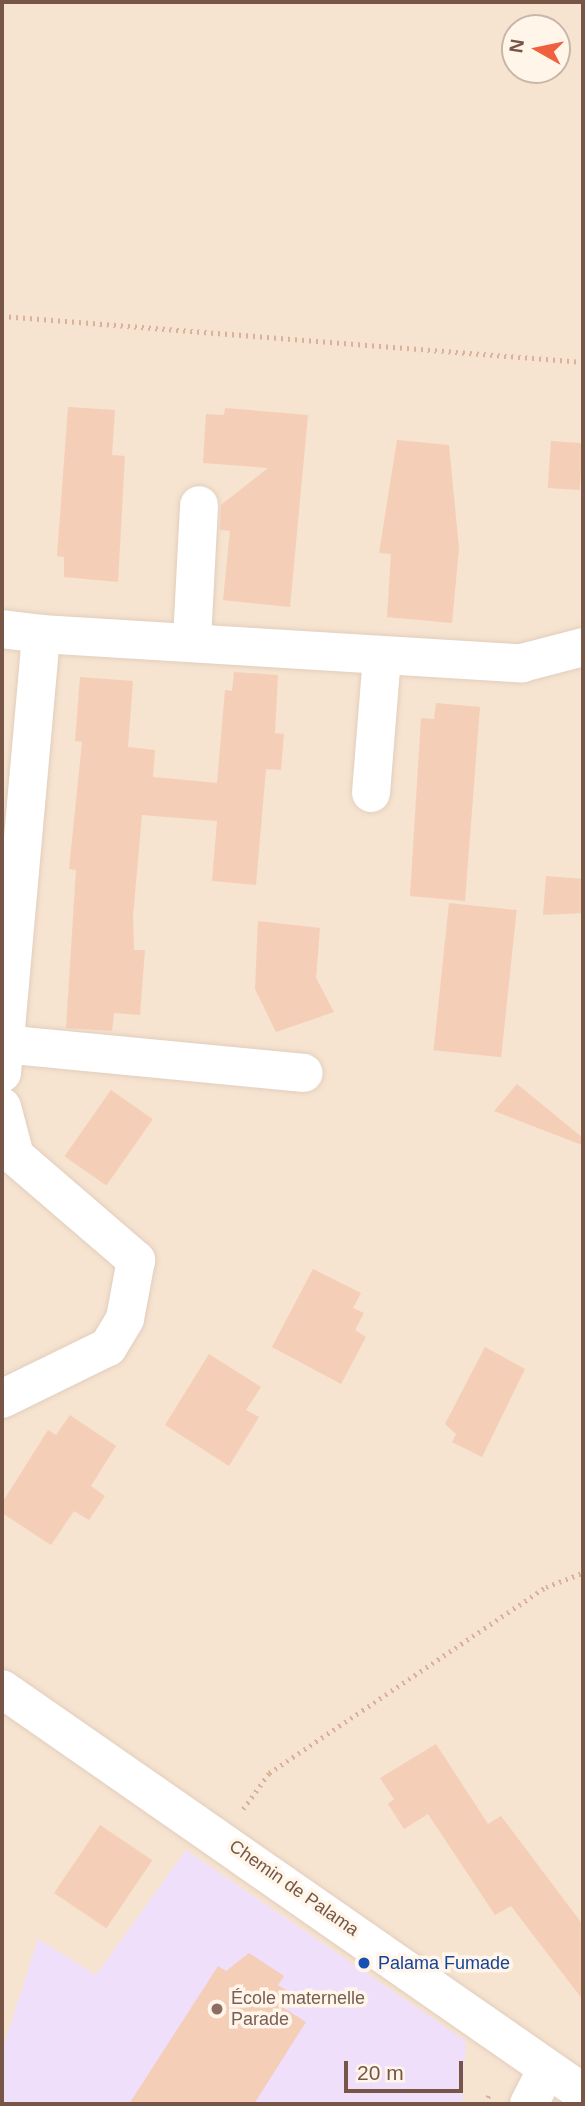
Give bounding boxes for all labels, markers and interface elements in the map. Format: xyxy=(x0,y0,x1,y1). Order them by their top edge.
north arrow xyxy=(501,14,571,84)
text: N xyxy=(505,38,528,54)
street label: Chemin de Palama xyxy=(225,1835,363,1941)
place label: Palama Fumade xyxy=(378,1952,510,1974)
marker: Palama Fumade xyxy=(356,1955,372,1971)
place label: École maternelle Parade xyxy=(231,1988,365,2030)
marker: École maternelle Parade xyxy=(209,2001,225,2017)
scale bar xyxy=(347,2046,466,2090)
text: 20 m xyxy=(357,2061,404,2084)

